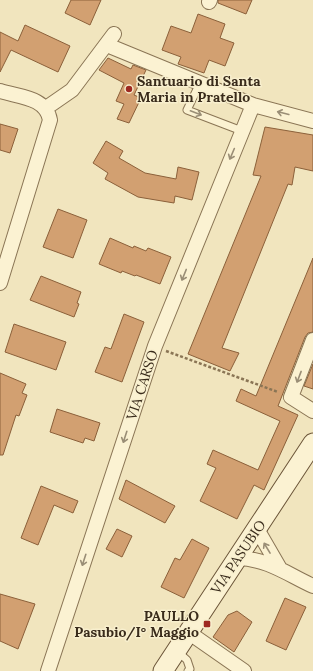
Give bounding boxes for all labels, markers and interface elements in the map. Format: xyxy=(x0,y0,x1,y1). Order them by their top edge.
place label: Santuario di Santa Maria in Pratello xyxy=(137,72,261,106)
marker: Santuario di Santa Maria in Pratello xyxy=(124,84,134,94)
one-way arrow xyxy=(189,109,201,117)
one-way arrow xyxy=(277,109,290,116)
one-way arrow xyxy=(228,148,236,160)
one-way arrow xyxy=(179,268,187,280)
street label: VIA CARSO xyxy=(122,348,162,423)
one-way arrow xyxy=(295,370,303,382)
one-way arrow xyxy=(121,430,128,443)
street label: VIA PASUBIO xyxy=(206,516,269,598)
one-way arrow xyxy=(263,542,271,554)
one-way arrow xyxy=(80,553,87,566)
place label: PAULLO Pasubio/I° Maggio xyxy=(74,607,199,641)
marker: PAULLO Pasubio/I° Maggio xyxy=(202,619,212,629)

